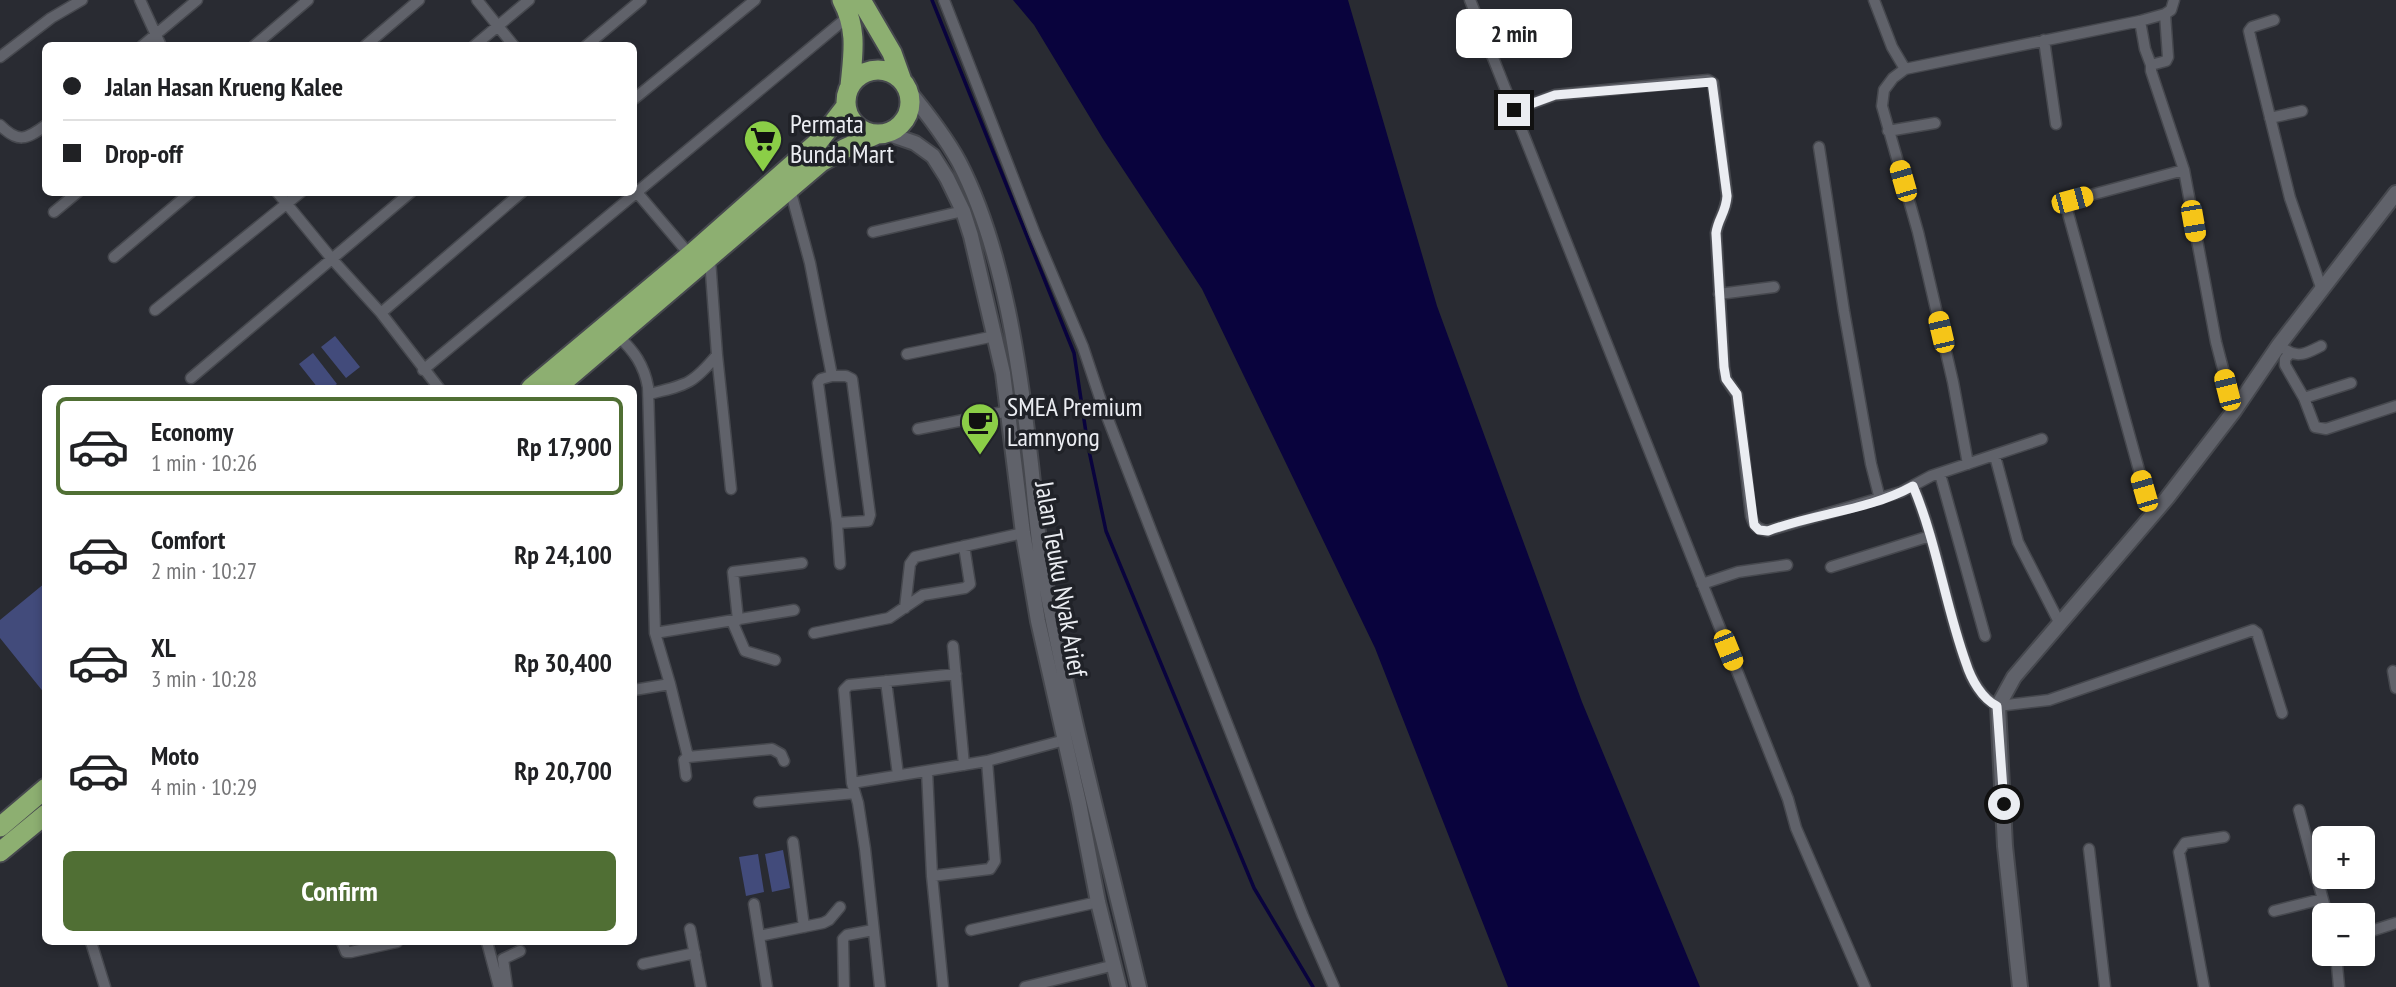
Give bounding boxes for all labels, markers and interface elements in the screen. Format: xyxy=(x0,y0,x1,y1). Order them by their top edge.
callout: 2 min xyxy=(1456,8,1572,57)
text: 2 min xyxy=(1491,19,1537,48)
text: Jalan Hasan Krueng Kalee xyxy=(105,70,343,103)
route end xyxy=(1498,94,1530,126)
place label: Permata Bunda Mart xyxy=(790,107,894,170)
supermarket icon: Permata Bunda Mart xyxy=(742,118,784,173)
text: Drop-off xyxy=(105,137,183,170)
car xyxy=(1888,158,1919,204)
car xyxy=(2049,184,2096,216)
car xyxy=(2180,198,2207,244)
car xyxy=(1927,309,1956,355)
car xyxy=(2212,367,2243,413)
place label: SMEA Premium Lamnyong xyxy=(1007,390,1142,453)
cafe icon: SMEA Premium Lamnyong xyxy=(959,401,1001,456)
icon: car xyxy=(67,415,130,478)
text: Economy xyxy=(151,415,233,448)
text: Rp 17,900 xyxy=(517,430,612,463)
text: 1 min · 10:26 xyxy=(151,448,257,477)
car xyxy=(2129,468,2160,514)
street label: Jalan Teuku Nyak Arief xyxy=(1028,477,1095,681)
icon: car xyxy=(67,523,130,586)
text: Comfort xyxy=(151,523,225,556)
text: Rp 24,100 xyxy=(514,538,612,571)
text: 2 min · 10:27 xyxy=(151,556,257,585)
car xyxy=(1711,627,1746,673)
icon: car xyxy=(67,631,130,694)
text: XL xyxy=(151,631,176,664)
text: Rp 30,400 xyxy=(514,646,612,679)
text: 3 min · 10:28 xyxy=(151,664,257,693)
icon: car xyxy=(67,739,130,802)
text: Moto xyxy=(151,739,199,772)
text: Rp 20,700 xyxy=(514,754,612,787)
text: 4 min · 10:29 xyxy=(151,772,257,801)
route start xyxy=(1988,788,2020,820)
map controls xyxy=(2312,826,2375,966)
button: + xyxy=(2312,826,2375,889)
button: Confirm xyxy=(63,851,616,931)
button: − xyxy=(2312,903,2375,966)

